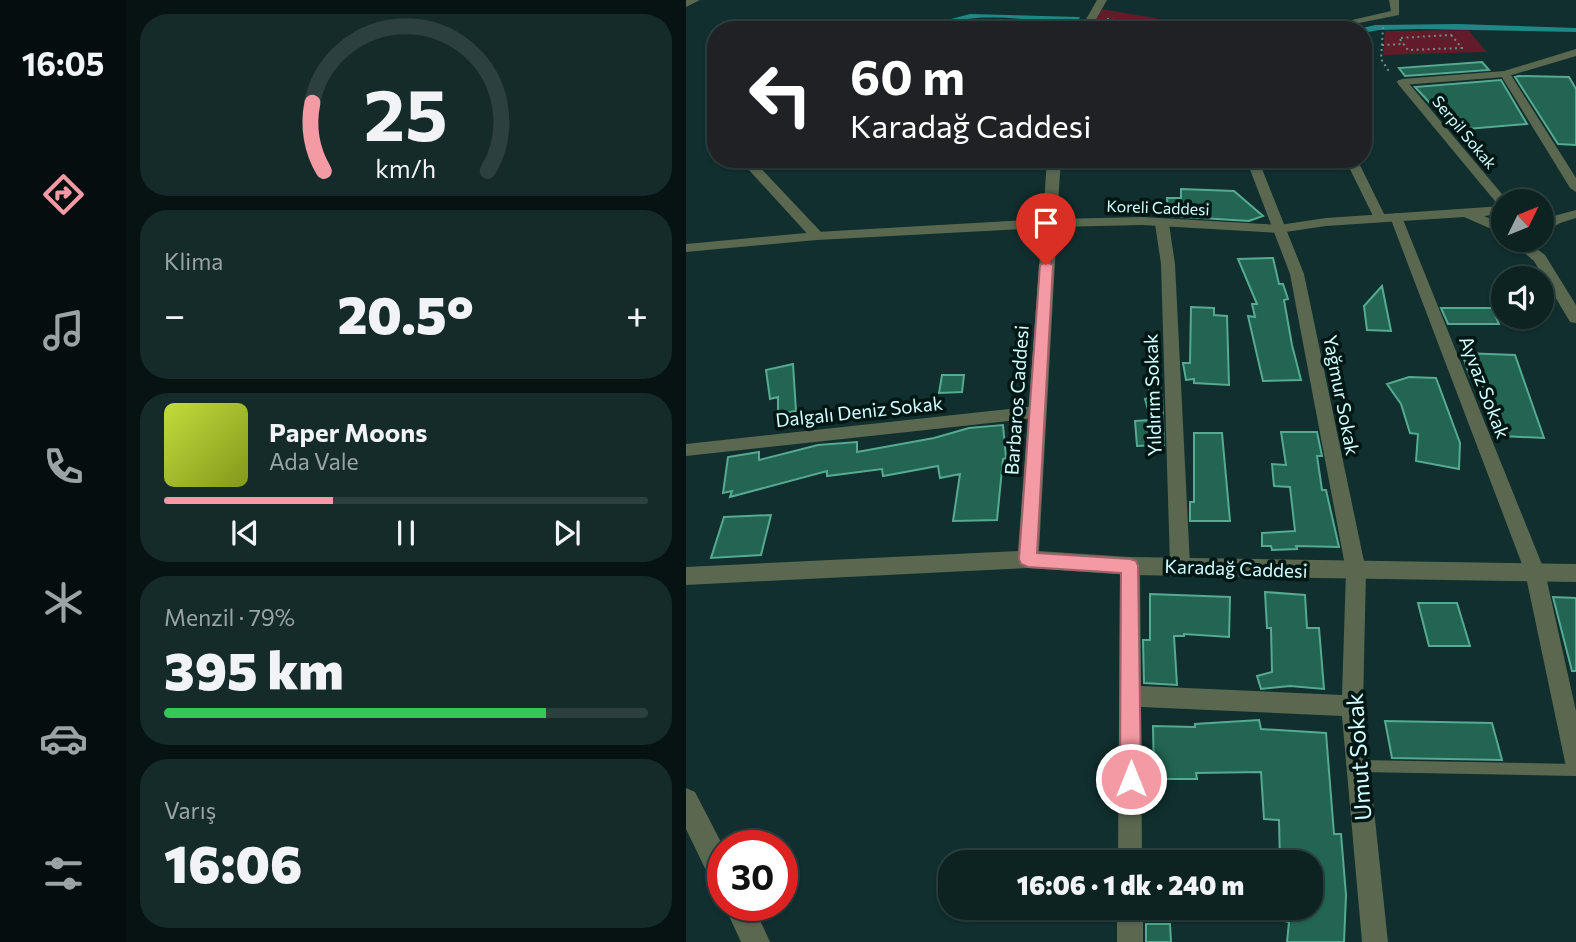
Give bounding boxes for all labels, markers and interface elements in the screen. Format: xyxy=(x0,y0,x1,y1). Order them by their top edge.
text: 16:05 xyxy=(22,43,104,83)
text: 60 m xyxy=(850,45,965,105)
icon: left xyxy=(735,49,826,140)
text: 25 xyxy=(364,67,448,156)
street label: Serpil Sokak xyxy=(1429,92,1501,173)
text: Karadağ Caddesi xyxy=(850,105,1091,145)
text: km/h xyxy=(376,153,436,183)
icon: directions xyxy=(39,170,88,219)
north arrow xyxy=(1491,189,1554,252)
map controls xyxy=(1491,189,1554,329)
pin xyxy=(1016,193,1076,265)
street label: Koreli Caddesi xyxy=(1106,196,1210,218)
icon: arrive xyxy=(1027,204,1065,242)
text: Klima xyxy=(164,247,223,275)
button: sound xyxy=(1491,266,1554,329)
text: 20.5° xyxy=(337,281,474,345)
text: − xyxy=(164,290,186,337)
text: + xyxy=(626,290,648,337)
icon: music xyxy=(39,306,88,355)
street label: Barbaros Caddesi xyxy=(999,324,1033,476)
street label: Yıldırım Sokak xyxy=(1138,333,1166,457)
street label: Yağmur Sokak xyxy=(1319,333,1365,457)
street label: Ayvaz Sokak xyxy=(1455,333,1515,441)
street label: Dalgalı Deniz Sokak xyxy=(774,391,944,431)
text: Paper Moons xyxy=(269,416,427,447)
icon: phone xyxy=(39,442,88,491)
text: Ada Vale xyxy=(269,447,359,475)
icon: previous xyxy=(226,514,264,552)
icon: pause xyxy=(387,514,425,552)
icon: next xyxy=(548,514,586,552)
street label: Karadağ Caddesi xyxy=(1164,554,1308,582)
icon: climate xyxy=(39,578,88,627)
text: Menzil · 79% xyxy=(164,603,295,631)
text: 395 km xyxy=(164,637,344,701)
street label: Umut Sokak xyxy=(1340,692,1376,822)
icon: car xyxy=(39,714,88,763)
position arrow xyxy=(1094,742,1168,816)
text: Varış xyxy=(164,796,216,824)
text: 16:06 xyxy=(164,830,302,894)
speed limit sign: 30 xyxy=(707,830,798,921)
icon: filters xyxy=(39,849,88,898)
text: 16:06 · 1 dk · 240 m xyxy=(1017,869,1244,900)

